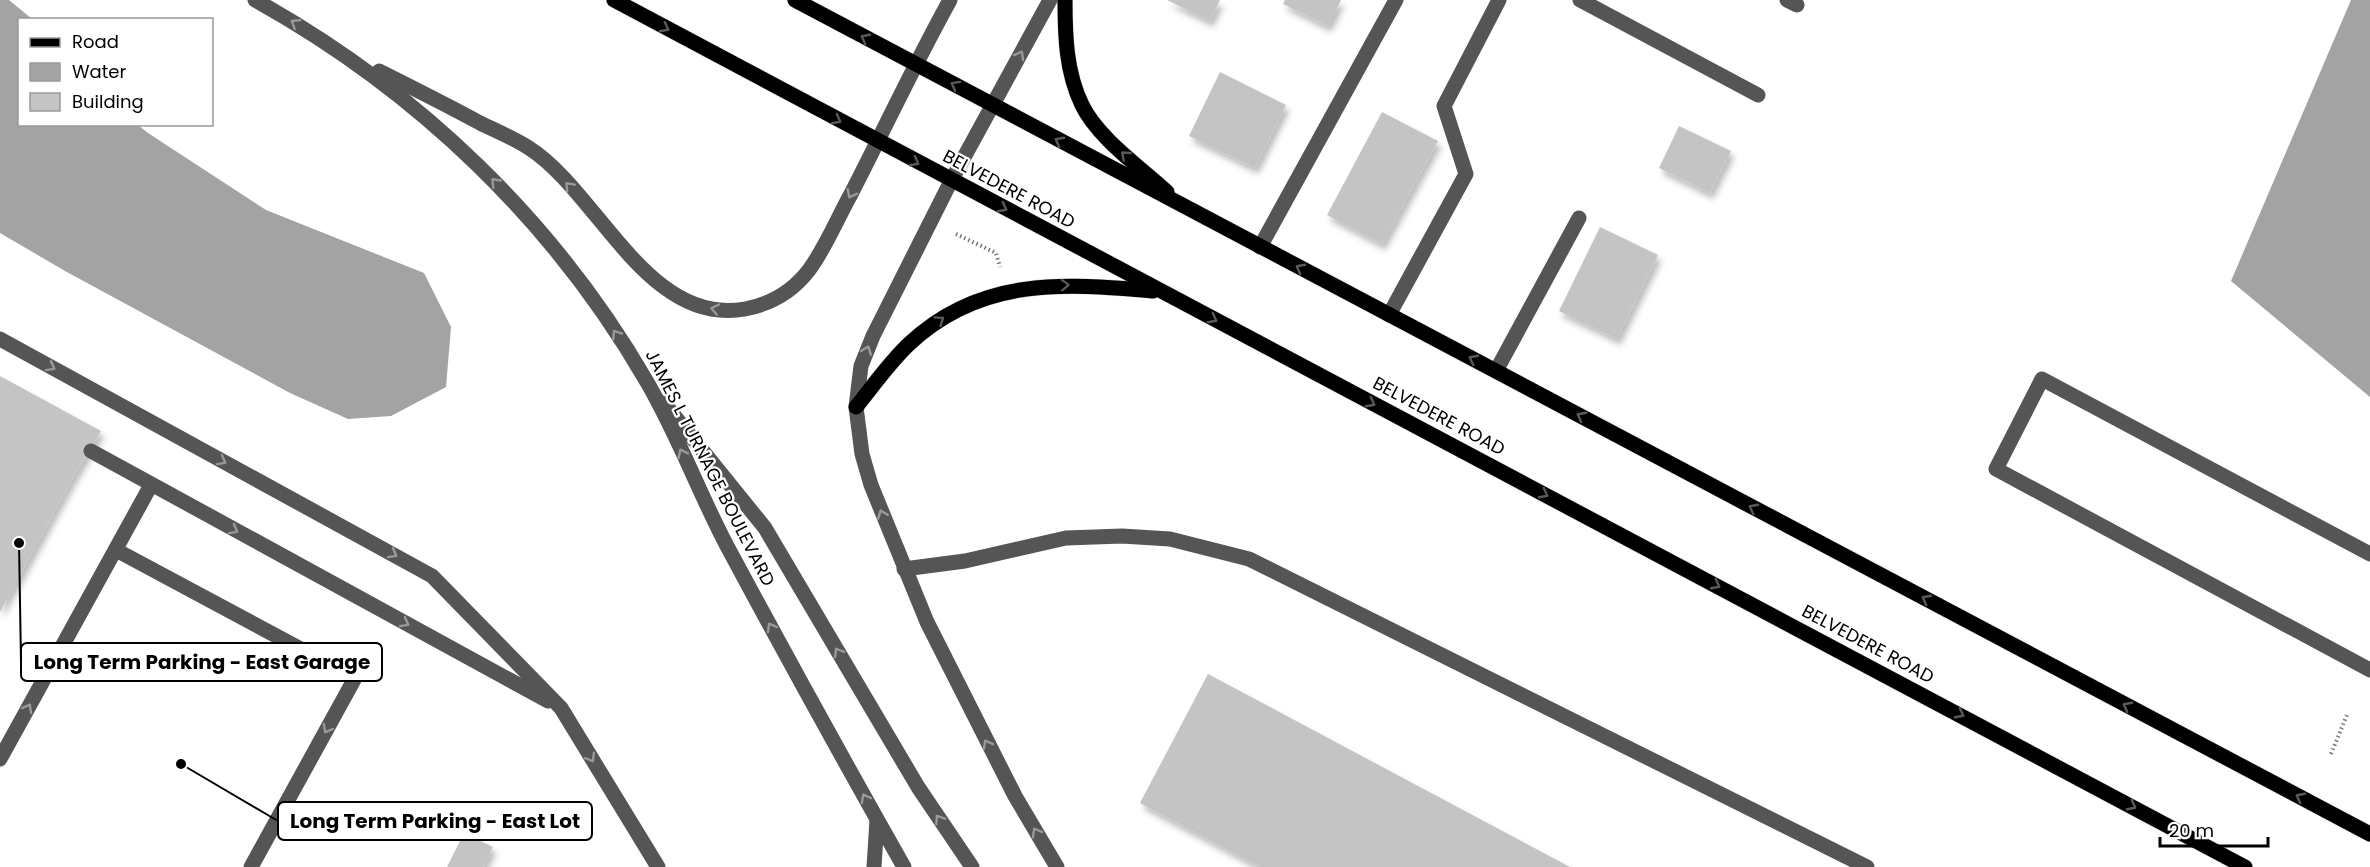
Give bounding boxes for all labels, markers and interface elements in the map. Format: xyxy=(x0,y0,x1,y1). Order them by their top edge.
legend xyxy=(18,18,213,126)
one-way arrow xyxy=(291,19,301,31)
one-way arrow xyxy=(659,21,670,32)
text: Road xyxy=(72,29,119,54)
one-way arrow xyxy=(861,33,872,45)
one-way arrow xyxy=(1013,51,1024,61)
text: Water xyxy=(72,59,126,84)
one-way arrow xyxy=(951,81,961,93)
text: Building xyxy=(72,89,144,114)
one-way arrow xyxy=(831,113,841,124)
one-way arrow xyxy=(1054,137,1065,148)
street label: BELVEDERE ROAD xyxy=(939,143,1080,234)
one-way arrow xyxy=(1122,151,1132,162)
one-way arrow xyxy=(908,155,919,166)
one-way arrow xyxy=(491,178,502,188)
one-way arrow xyxy=(565,182,576,193)
one-way arrow xyxy=(847,187,858,198)
one-way arrow xyxy=(997,201,1007,212)
one-way arrow xyxy=(1296,264,1306,275)
one-way arrow xyxy=(1060,279,1069,292)
one-way arrow xyxy=(710,304,720,317)
one-way arrow xyxy=(1207,312,1218,323)
one-way arrow xyxy=(933,316,944,327)
one-way arrow xyxy=(612,330,624,340)
street label: JAMES L TURNAGE BOULEVARD xyxy=(640,345,781,590)
one-way arrow xyxy=(860,345,873,356)
one-way arrow xyxy=(1468,355,1479,366)
one-way arrow xyxy=(45,360,56,371)
street label: BELVEDERE ROAD xyxy=(1369,370,1510,461)
one-way arrow xyxy=(1365,396,1375,407)
one-way arrow xyxy=(1577,412,1587,423)
one-way arrow xyxy=(678,449,689,460)
one-way arrow xyxy=(216,454,227,465)
one-way arrow xyxy=(1537,487,1548,498)
one-way arrow xyxy=(1749,504,1760,515)
one-way arrow xyxy=(877,510,889,521)
one-way arrow xyxy=(227,523,238,534)
one-way arrow xyxy=(387,547,398,558)
one-way arrow xyxy=(1710,578,1720,589)
one-way arrow xyxy=(1921,595,1932,606)
street label: BELVEDERE ROAD xyxy=(1798,598,1939,689)
one-way arrow xyxy=(399,616,409,627)
one-way arrow xyxy=(767,622,778,633)
callout: Long Term Parking - East Garage xyxy=(21,643,382,681)
text: Long Term Parking - East Garage xyxy=(34,648,370,676)
one-way arrow xyxy=(834,648,845,658)
one-way arrow xyxy=(2123,702,2134,713)
one-way arrow xyxy=(21,704,32,714)
one-way arrow xyxy=(1953,707,1964,718)
one-way arrow xyxy=(323,723,334,733)
one-way arrow xyxy=(983,740,994,750)
one-way arrow xyxy=(584,752,596,762)
one-way arrow xyxy=(861,793,872,804)
one-way arrow xyxy=(2295,793,2306,804)
one-way arrow xyxy=(2125,799,2136,810)
callout: Long Term Parking - East Lot xyxy=(278,802,592,840)
text: Long Term Parking - East Lot xyxy=(290,807,580,835)
scale bar xyxy=(2160,810,2268,848)
one-way arrow xyxy=(934,815,946,825)
text: 20 m xyxy=(2169,818,2214,843)
one-way arrow xyxy=(1031,828,1043,838)

